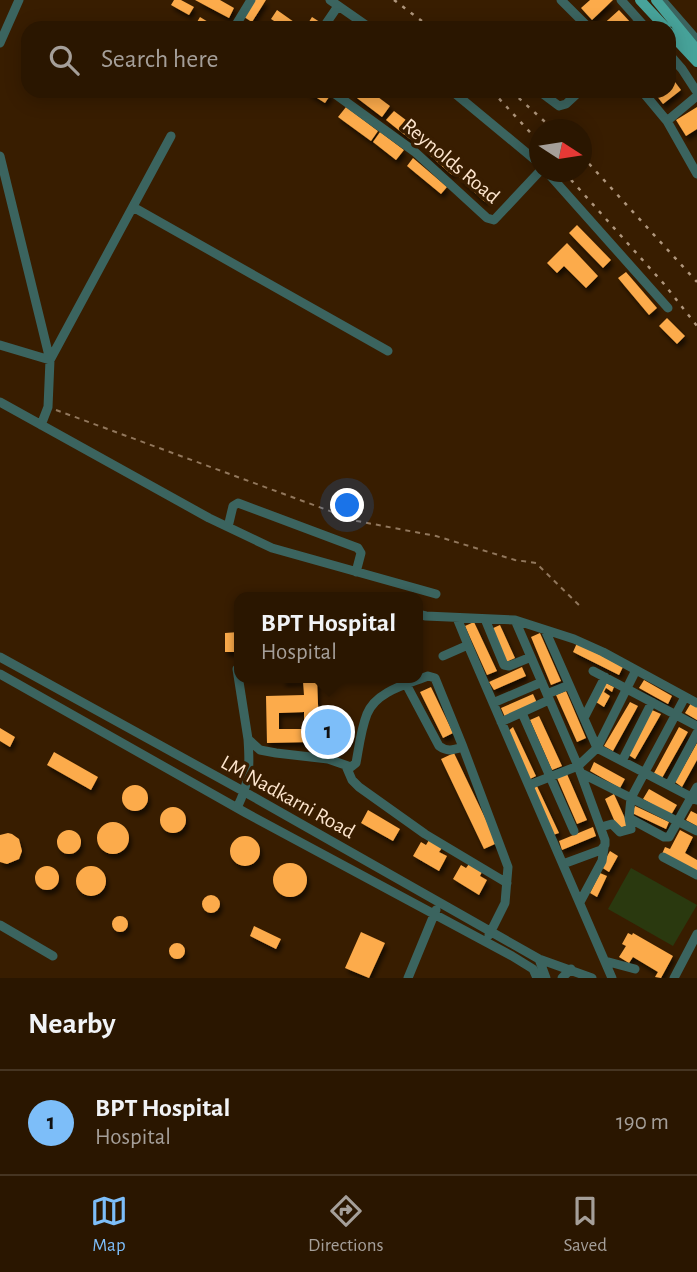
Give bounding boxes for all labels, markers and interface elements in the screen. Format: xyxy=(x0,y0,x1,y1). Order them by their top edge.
search box xyxy=(21,21,676,98)
icon: search xyxy=(45,41,83,79)
text: Search here xyxy=(101,46,219,72)
street label: Reynolds Road xyxy=(398,114,504,208)
north arrow xyxy=(529,119,592,182)
your location xyxy=(330,488,364,522)
popup xyxy=(234,592,423,683)
text: BPT Hospital xyxy=(261,610,396,636)
text: Hospital xyxy=(261,641,337,664)
pin: 1 xyxy=(305,706,351,758)
street label: LM Nadkarni Road xyxy=(217,751,359,843)
text: Nearby xyxy=(28,1009,116,1039)
text: BPT Hospital xyxy=(95,1095,230,1121)
text: 1 xyxy=(47,1111,55,1134)
text: 190 m xyxy=(616,1111,669,1134)
text: Hospital xyxy=(95,1126,171,1149)
tab: Map xyxy=(90,1192,128,1257)
tab: Directions xyxy=(308,1192,384,1257)
tab: Saved xyxy=(564,1192,607,1257)

